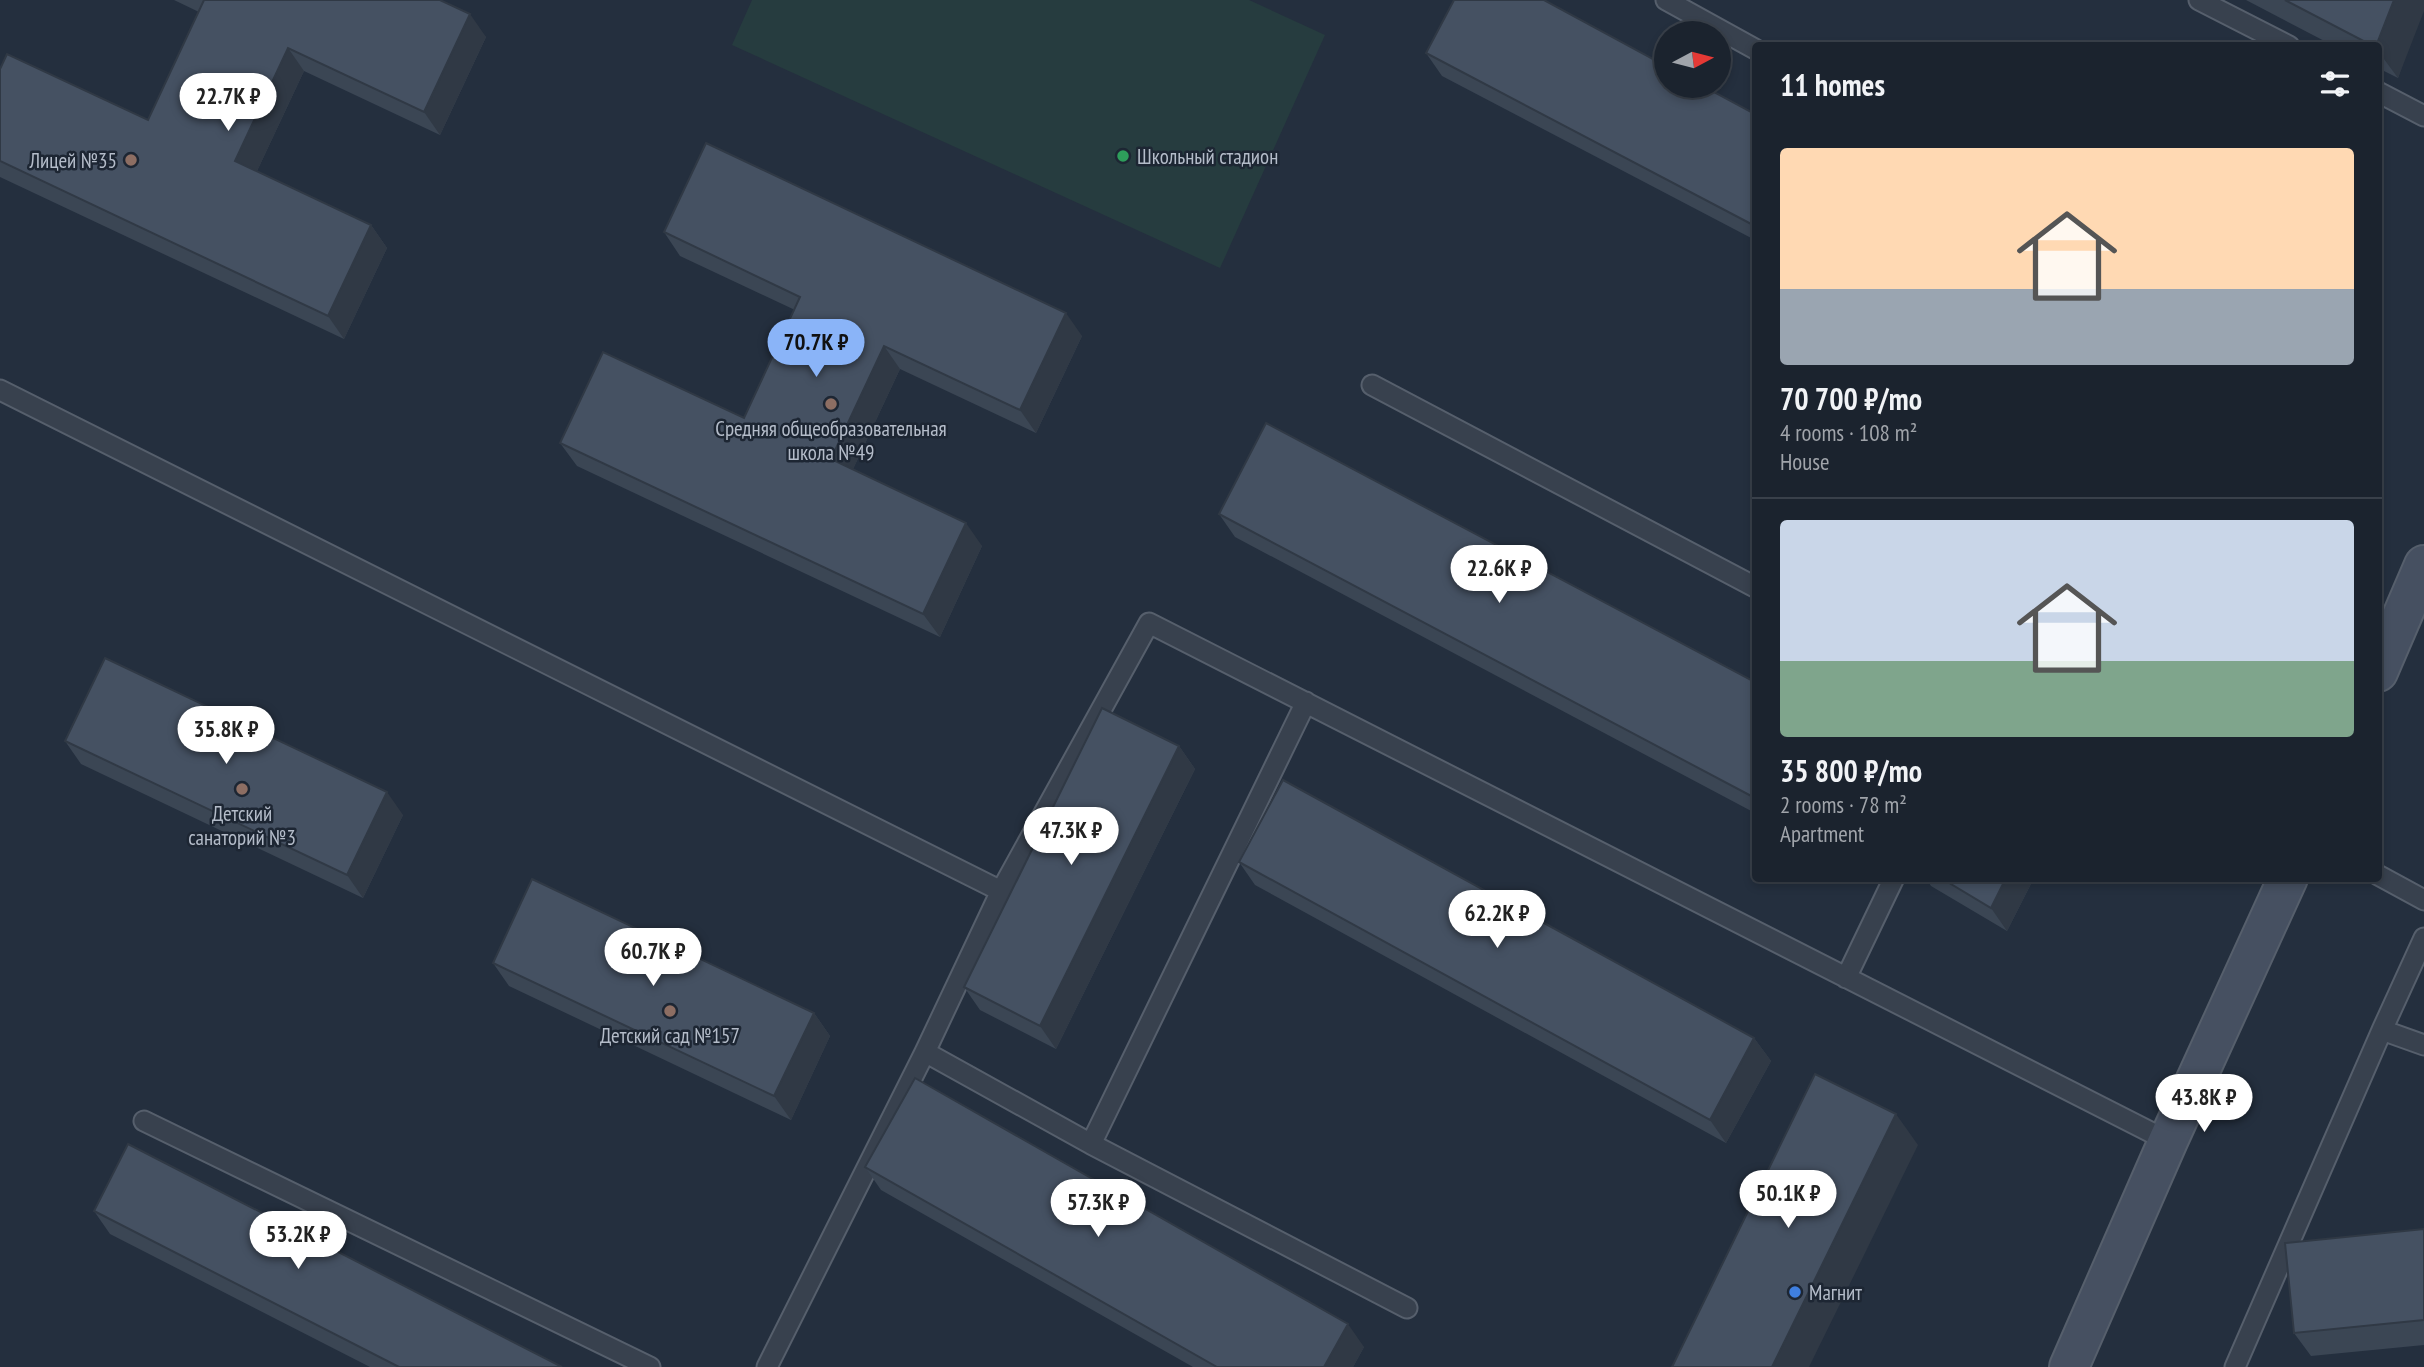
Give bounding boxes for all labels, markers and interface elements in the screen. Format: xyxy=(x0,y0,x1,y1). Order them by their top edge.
north arrow xyxy=(1654,21,1731,98)
map controls xyxy=(1654,21,1731,98)
text: 11 homes xyxy=(1780,65,1885,104)
icon: filters xyxy=(2316,65,2354,103)
pin: 22.7K ₽ xyxy=(163,74,293,133)
text: 22.7K ₽ xyxy=(196,81,260,110)
place label: Школьный стадион xyxy=(1137,143,1278,170)
place label: Лицей №35 xyxy=(28,147,117,174)
marker: Школьный стадион xyxy=(1115,148,1131,164)
marker: Лицей №35 xyxy=(123,152,139,168)
icon: home xyxy=(2004,193,2130,319)
pin: 70.7K ₽ xyxy=(751,320,881,379)
text: 70.7K ₽ xyxy=(784,327,848,356)
text: 70 700 ₽/mo xyxy=(1780,379,1922,418)
marker: Средняя общеобразовательная школа №49 xyxy=(823,396,839,412)
place label: Средняя общеобразовательная школа №49 xyxy=(715,415,947,466)
text: 4 rooms · 108 m² xyxy=(1780,418,1917,447)
text: House xyxy=(1780,447,1830,476)
pin: 22.6K ₽ xyxy=(1434,546,1564,605)
text: 22.6K ₽ xyxy=(1467,553,1531,582)
icon: home xyxy=(2004,565,2130,691)
pin: 35.8K ₽ xyxy=(161,706,291,766)
text: 35.8K ₽ xyxy=(194,714,258,743)
text: 35 800 ₽/mo xyxy=(1780,751,1922,790)
marker: Детский санаторий №3 xyxy=(234,781,250,797)
text: 2 rooms · 78 m² xyxy=(1780,790,1907,819)
place label: Детский санаторий №3 xyxy=(188,800,296,851)
pin: 47.3K ₽ xyxy=(1006,808,1136,867)
text: 47.3K ₽ xyxy=(1040,815,1102,844)
text: Apartment xyxy=(1780,819,1864,848)
pin: 62.2K ₽ xyxy=(1432,890,1562,950)
text: 62.2K ₽ xyxy=(1465,898,1529,927)
pin: 60.7K ₽ xyxy=(588,928,718,988)
text: 60.7K ₽ xyxy=(621,936,685,965)
marker: Детский сад №157 xyxy=(662,1003,678,1019)
place label: Детский сад №157 xyxy=(600,1022,740,1049)
pin: 43.8K ₽ xyxy=(2139,1074,2269,1134)
text: 43.8K ₽ xyxy=(2172,1082,2236,1111)
pin: 50.1K ₽ xyxy=(1723,1170,1853,1230)
text: 50.1K ₽ xyxy=(1756,1178,1820,1207)
pin: 57.3K ₽ xyxy=(1033,1180,1163,1239)
text: 57.3K ₽ xyxy=(1067,1187,1129,1216)
pin: 53.2K ₽ xyxy=(233,1212,363,1271)
text: 53.2K ₽ xyxy=(266,1219,330,1248)
place label: Магнит xyxy=(1809,1279,1862,1306)
marker: Магнит xyxy=(1787,1284,1803,1300)

